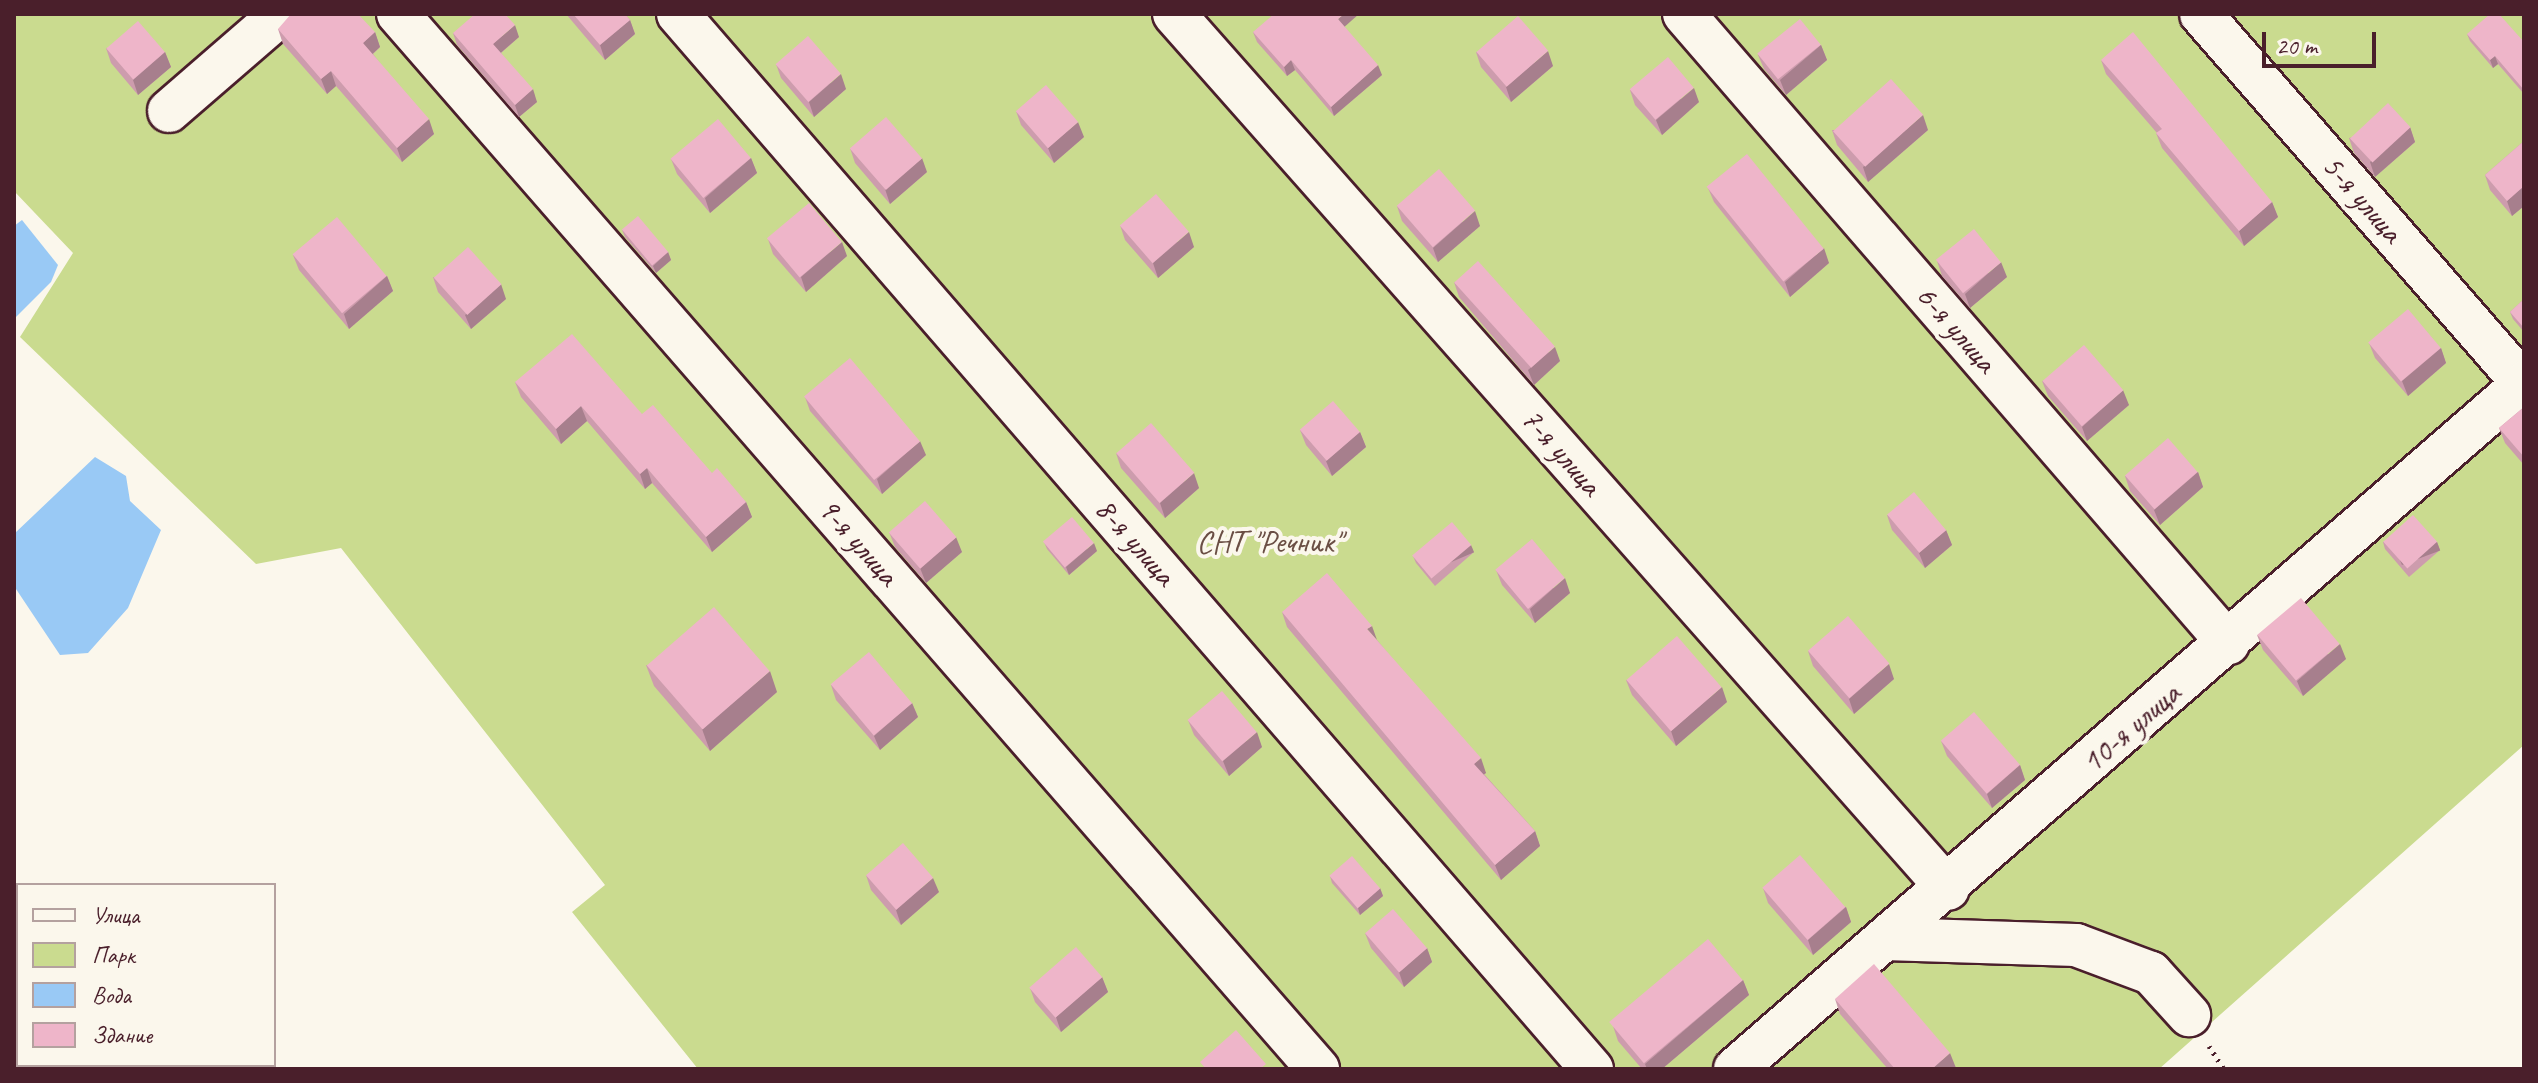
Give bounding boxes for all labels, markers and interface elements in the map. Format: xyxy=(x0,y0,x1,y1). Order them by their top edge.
scale bar xyxy=(2266,16,2380,66)
text: 20 m xyxy=(2276,31,2317,61)
street label: 5-я улица xyxy=(2313,147,2411,251)
street label: 6-я улица xyxy=(1907,277,2005,381)
street label: 7-я улица xyxy=(1512,400,1610,504)
street label: 9-я улица xyxy=(809,490,907,594)
street label: 8-я улица xyxy=(1086,490,1184,594)
park label: СНТ "Речник" xyxy=(1197,523,1341,561)
street label: 10-я улица xyxy=(2073,674,2189,782)
legend xyxy=(16,883,276,1067)
text: Улица xyxy=(92,900,140,930)
text: Парк xyxy=(92,940,135,970)
text: Вода xyxy=(92,980,131,1010)
text: Здание xyxy=(92,1020,152,1050)

